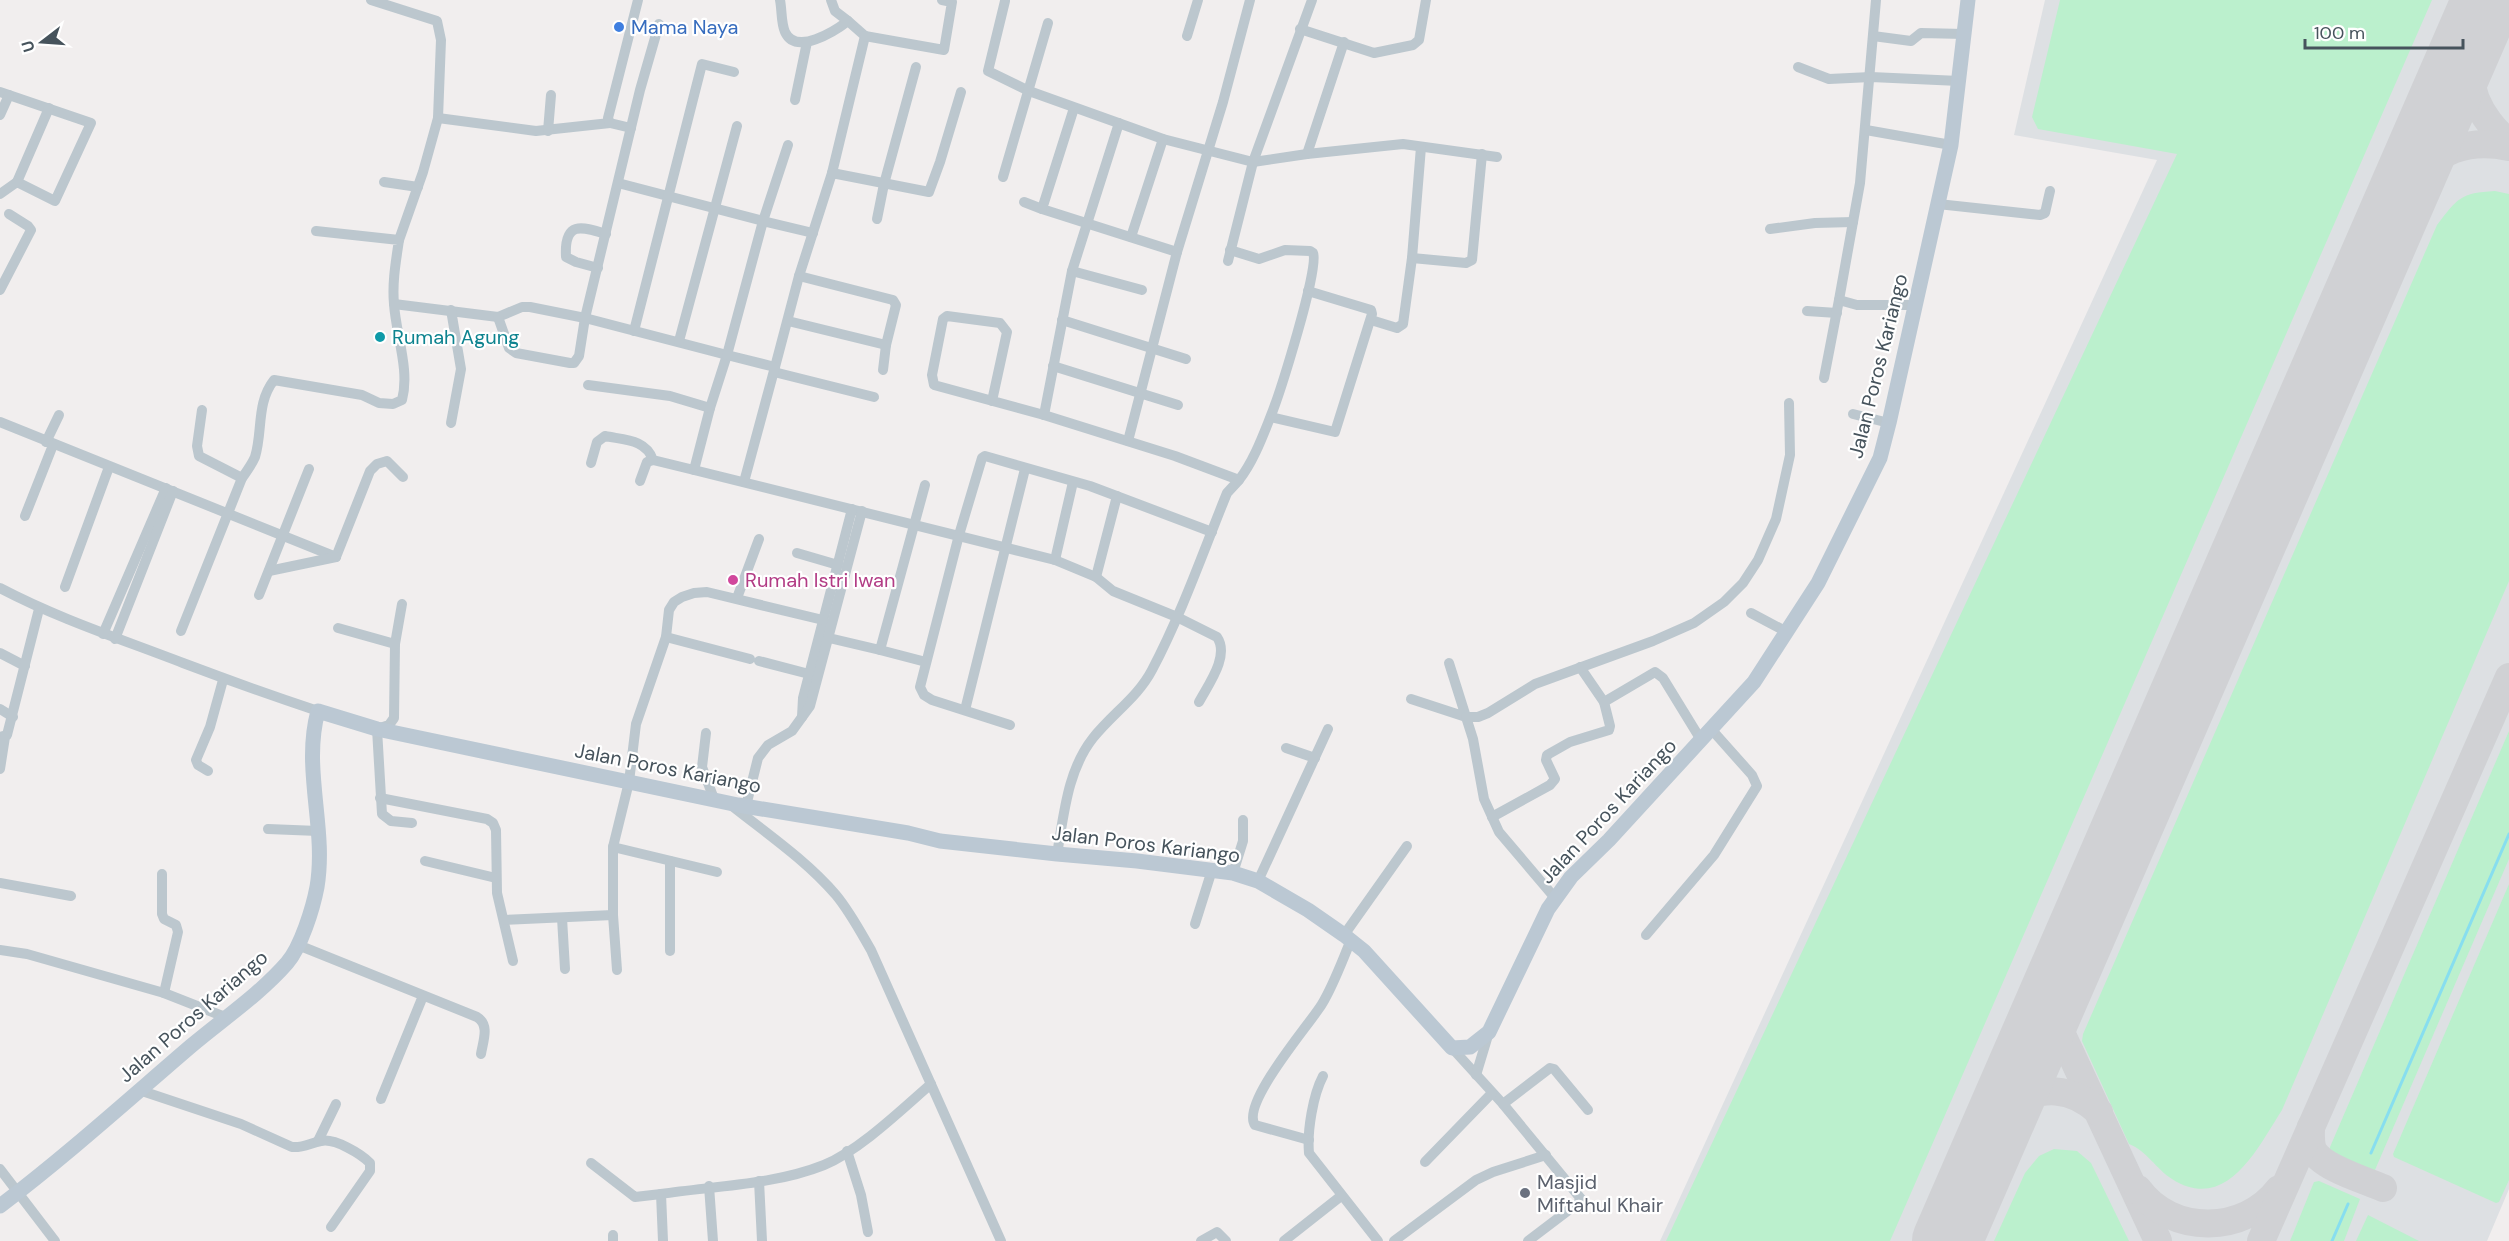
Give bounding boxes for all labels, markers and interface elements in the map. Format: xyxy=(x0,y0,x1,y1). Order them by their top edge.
north arrow xyxy=(12,12,72,72)
scale bar xyxy=(2305,12,2462,50)
place label: Mama Naya xyxy=(631,14,739,40)
marker: Mama Naya xyxy=(612,20,626,34)
text: 100 m xyxy=(2314,21,2365,45)
text: U xyxy=(16,38,40,55)
street label: Jalan Poros Kariango xyxy=(1842,271,1914,461)
place label: Rumah Agung xyxy=(392,324,519,350)
marker: Rumah Agung xyxy=(373,330,387,344)
place label: Rumah Istri Iwan xyxy=(745,567,895,593)
marker: Rumah Istri Iwan xyxy=(726,573,740,587)
street label: Jalan Poros Kariango xyxy=(1534,733,1682,889)
street label: Jalan Poros Kariango xyxy=(573,737,763,799)
street label: Jalan Poros Kariango xyxy=(1050,820,1242,868)
street label: Jalan Poros Kariango xyxy=(113,944,273,1088)
place label: Masjid Miftahul Khair xyxy=(1537,1169,1663,1218)
marker: Masjid Miftahul Khair xyxy=(1518,1186,1532,1200)

